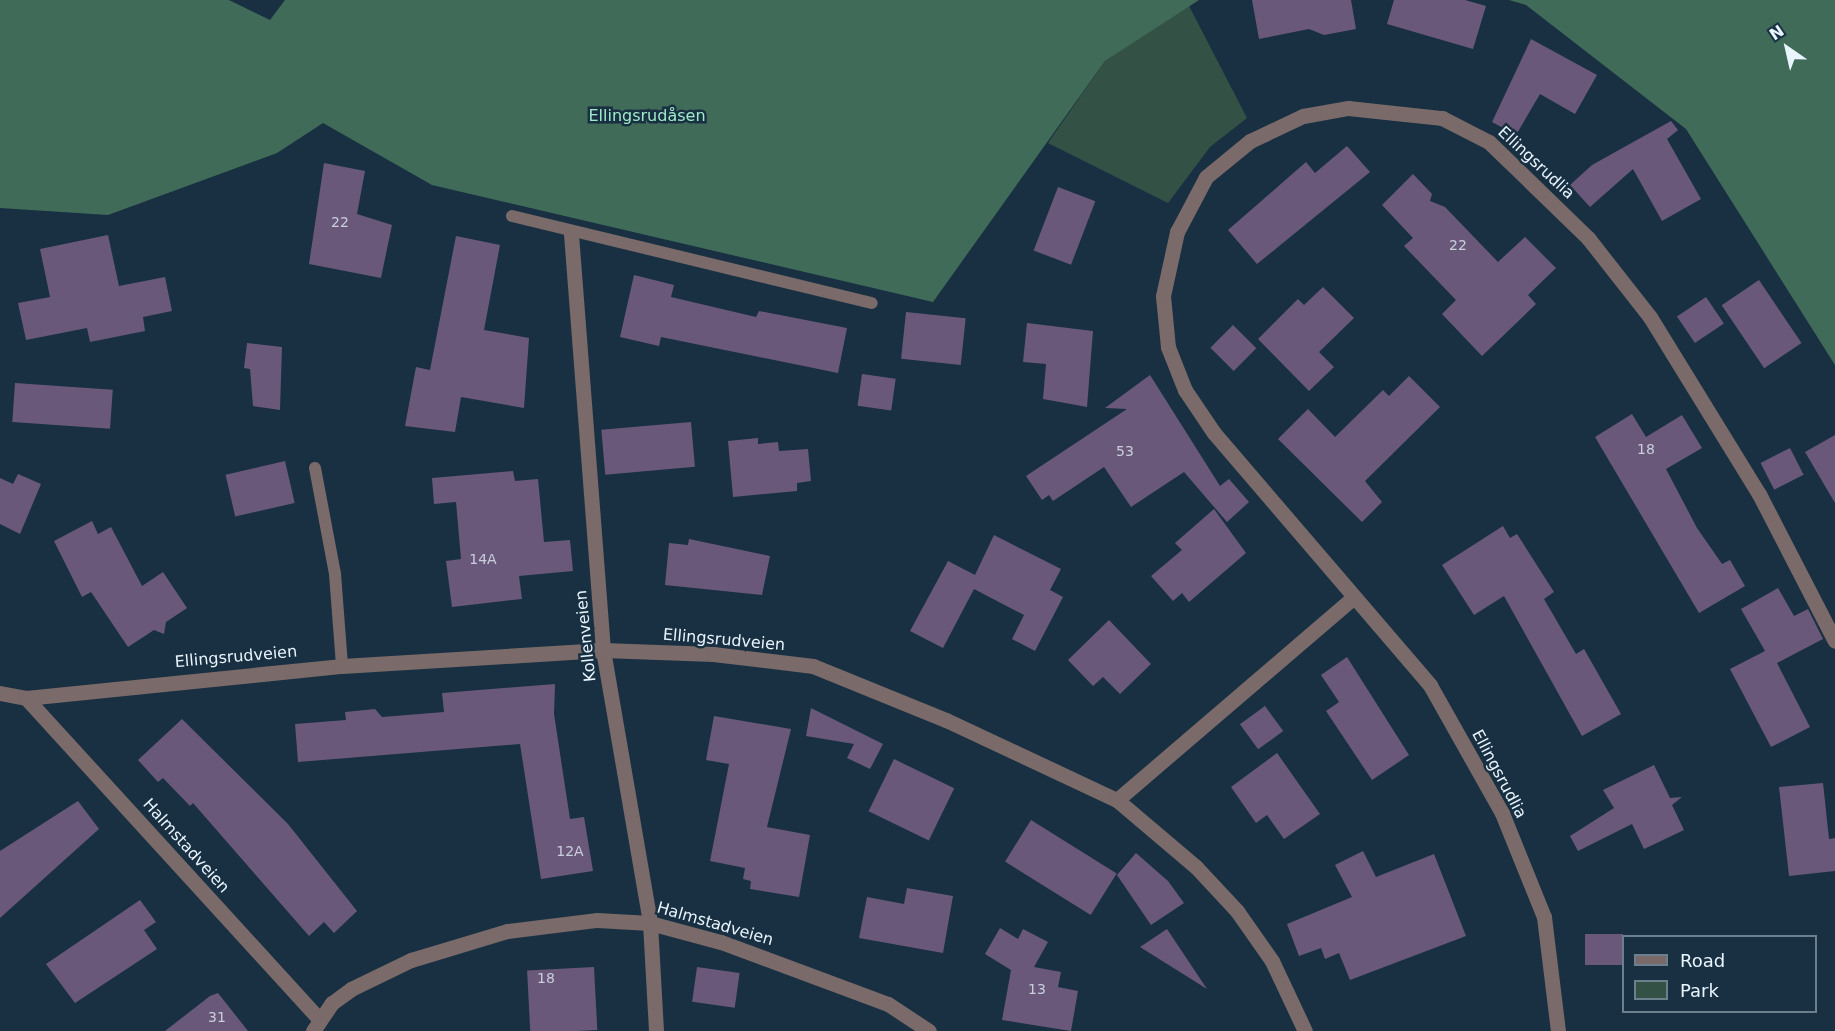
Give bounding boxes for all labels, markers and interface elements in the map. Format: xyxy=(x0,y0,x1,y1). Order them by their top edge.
north arrow xyxy=(1757,18,1817,78)
text: N xyxy=(1766,21,1788,44)
park label: Ellingsrudåsen xyxy=(588,106,706,126)
street label: Ellingsrudlia xyxy=(1494,123,1578,203)
house number: 22 xyxy=(331,214,349,230)
house number: 22 xyxy=(1449,237,1467,253)
house number: 18 xyxy=(1637,441,1655,457)
house number: 53 xyxy=(1116,443,1134,459)
house number: 14A xyxy=(469,551,497,567)
street label: Kollenveien xyxy=(572,589,600,683)
street label: Ellingsrudveien xyxy=(662,625,786,655)
street label: Ellingsrudveien xyxy=(174,642,298,672)
street label: Ellingsrudlia xyxy=(1468,726,1530,822)
street label: Halmstadveien xyxy=(139,795,233,897)
house number: 12A xyxy=(556,843,584,859)
street label: Halmstadveien xyxy=(655,898,775,950)
legend xyxy=(1622,935,1817,1013)
text: Road xyxy=(1680,950,1725,971)
house number: 18 xyxy=(537,970,555,986)
text: Park xyxy=(1680,980,1719,1001)
house number: 13 xyxy=(1028,981,1046,997)
house number: 31 xyxy=(208,1009,226,1025)

